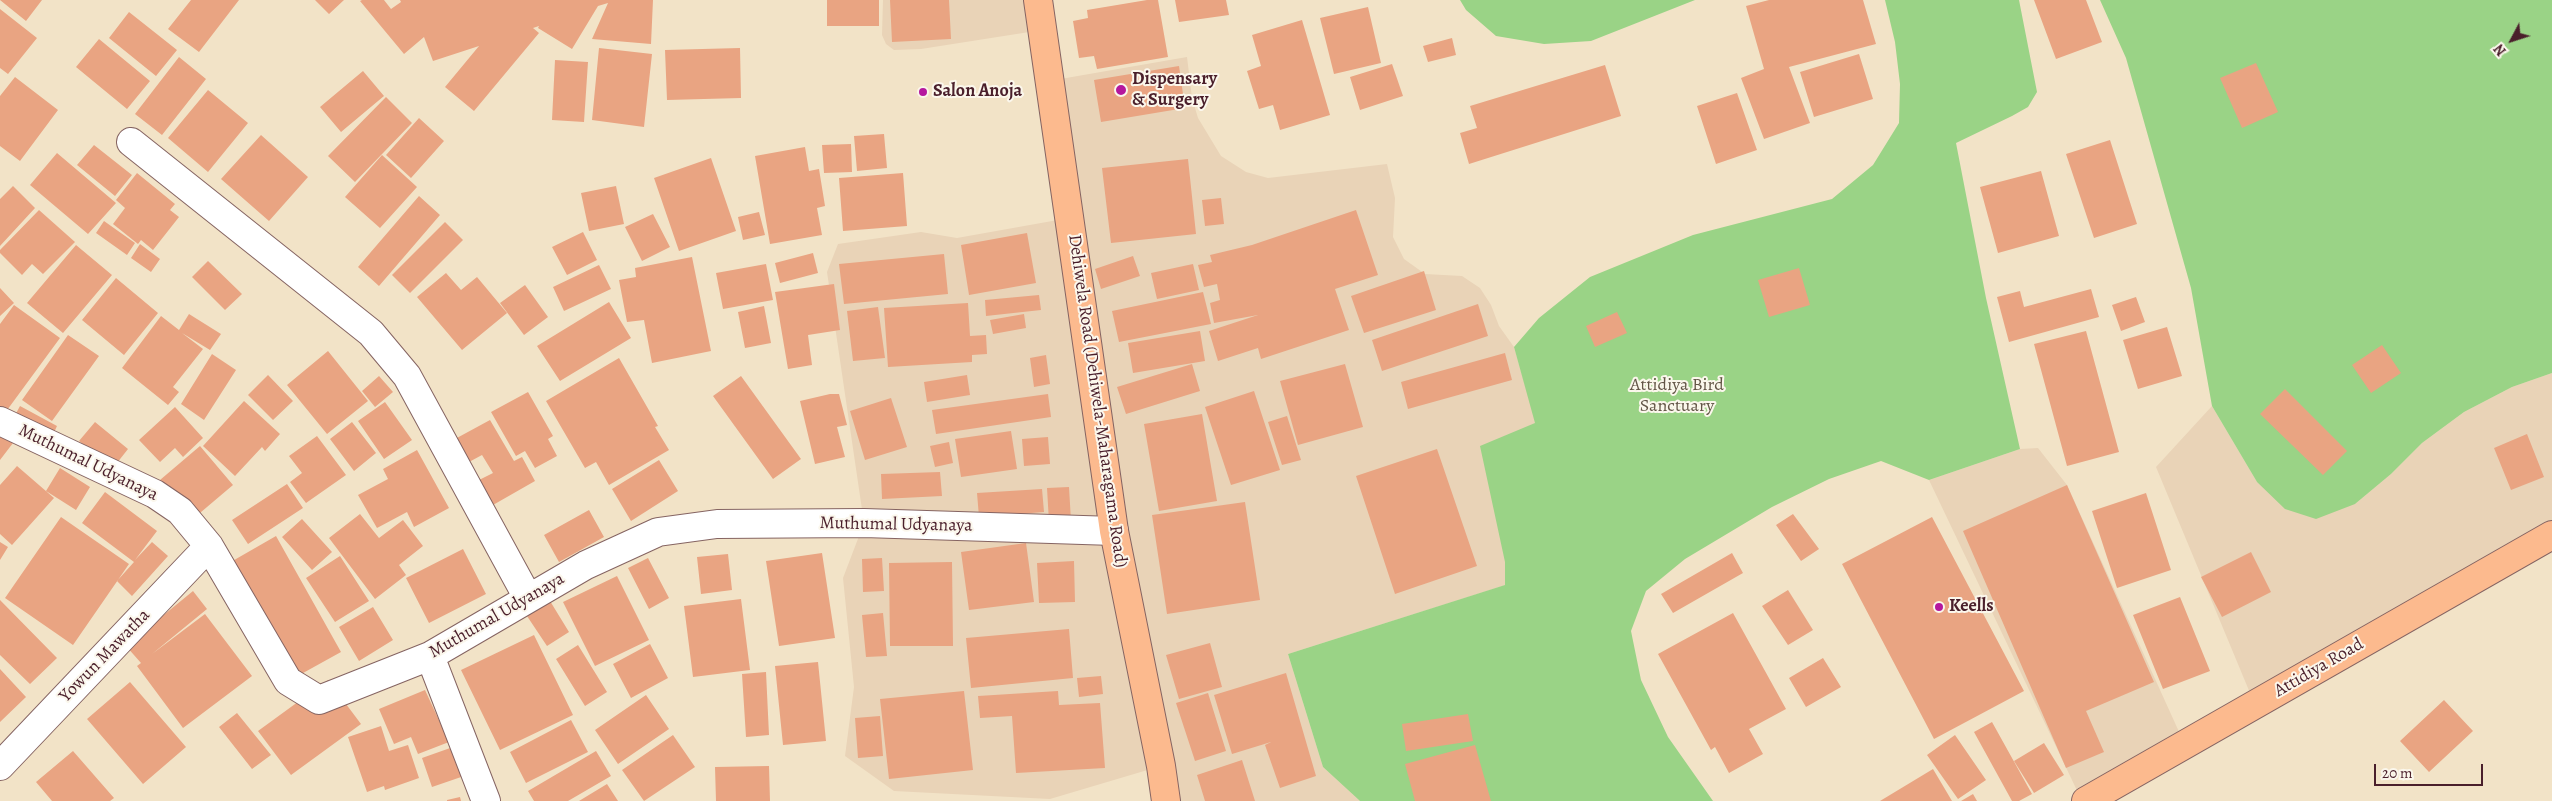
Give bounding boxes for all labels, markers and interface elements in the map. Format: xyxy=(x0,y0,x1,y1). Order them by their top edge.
north arrow xyxy=(2487,15,2537,65)
text: N xyxy=(2490,40,2511,60)
place label: Dispensary & Surgery xyxy=(1132,69,1217,112)
place label: Salon Anoja xyxy=(933,81,1022,103)
marker: Dispensary & Surgery xyxy=(1114,83,1128,97)
marker: Salon Anoja xyxy=(917,86,929,98)
street label: Dehiwela Road (Dehiwela-Maharagama Road) xyxy=(1063,233,1131,569)
park label: Attidiya Bird Sanctuary xyxy=(1630,375,1724,418)
street label: Muthumal Udyanaya xyxy=(15,420,161,506)
street label: Muthumal Udyanaya xyxy=(819,513,973,537)
street label: Muthumal Udyanaya xyxy=(425,568,569,664)
place label: Keells xyxy=(1949,596,1994,618)
marker: Keells xyxy=(1933,601,1945,613)
street label: Yowun Mawatha xyxy=(55,605,155,707)
street label: Attidiya Road xyxy=(2271,634,2367,702)
scale bar xyxy=(2377,754,2486,786)
text: 20 m xyxy=(2382,763,2413,783)

